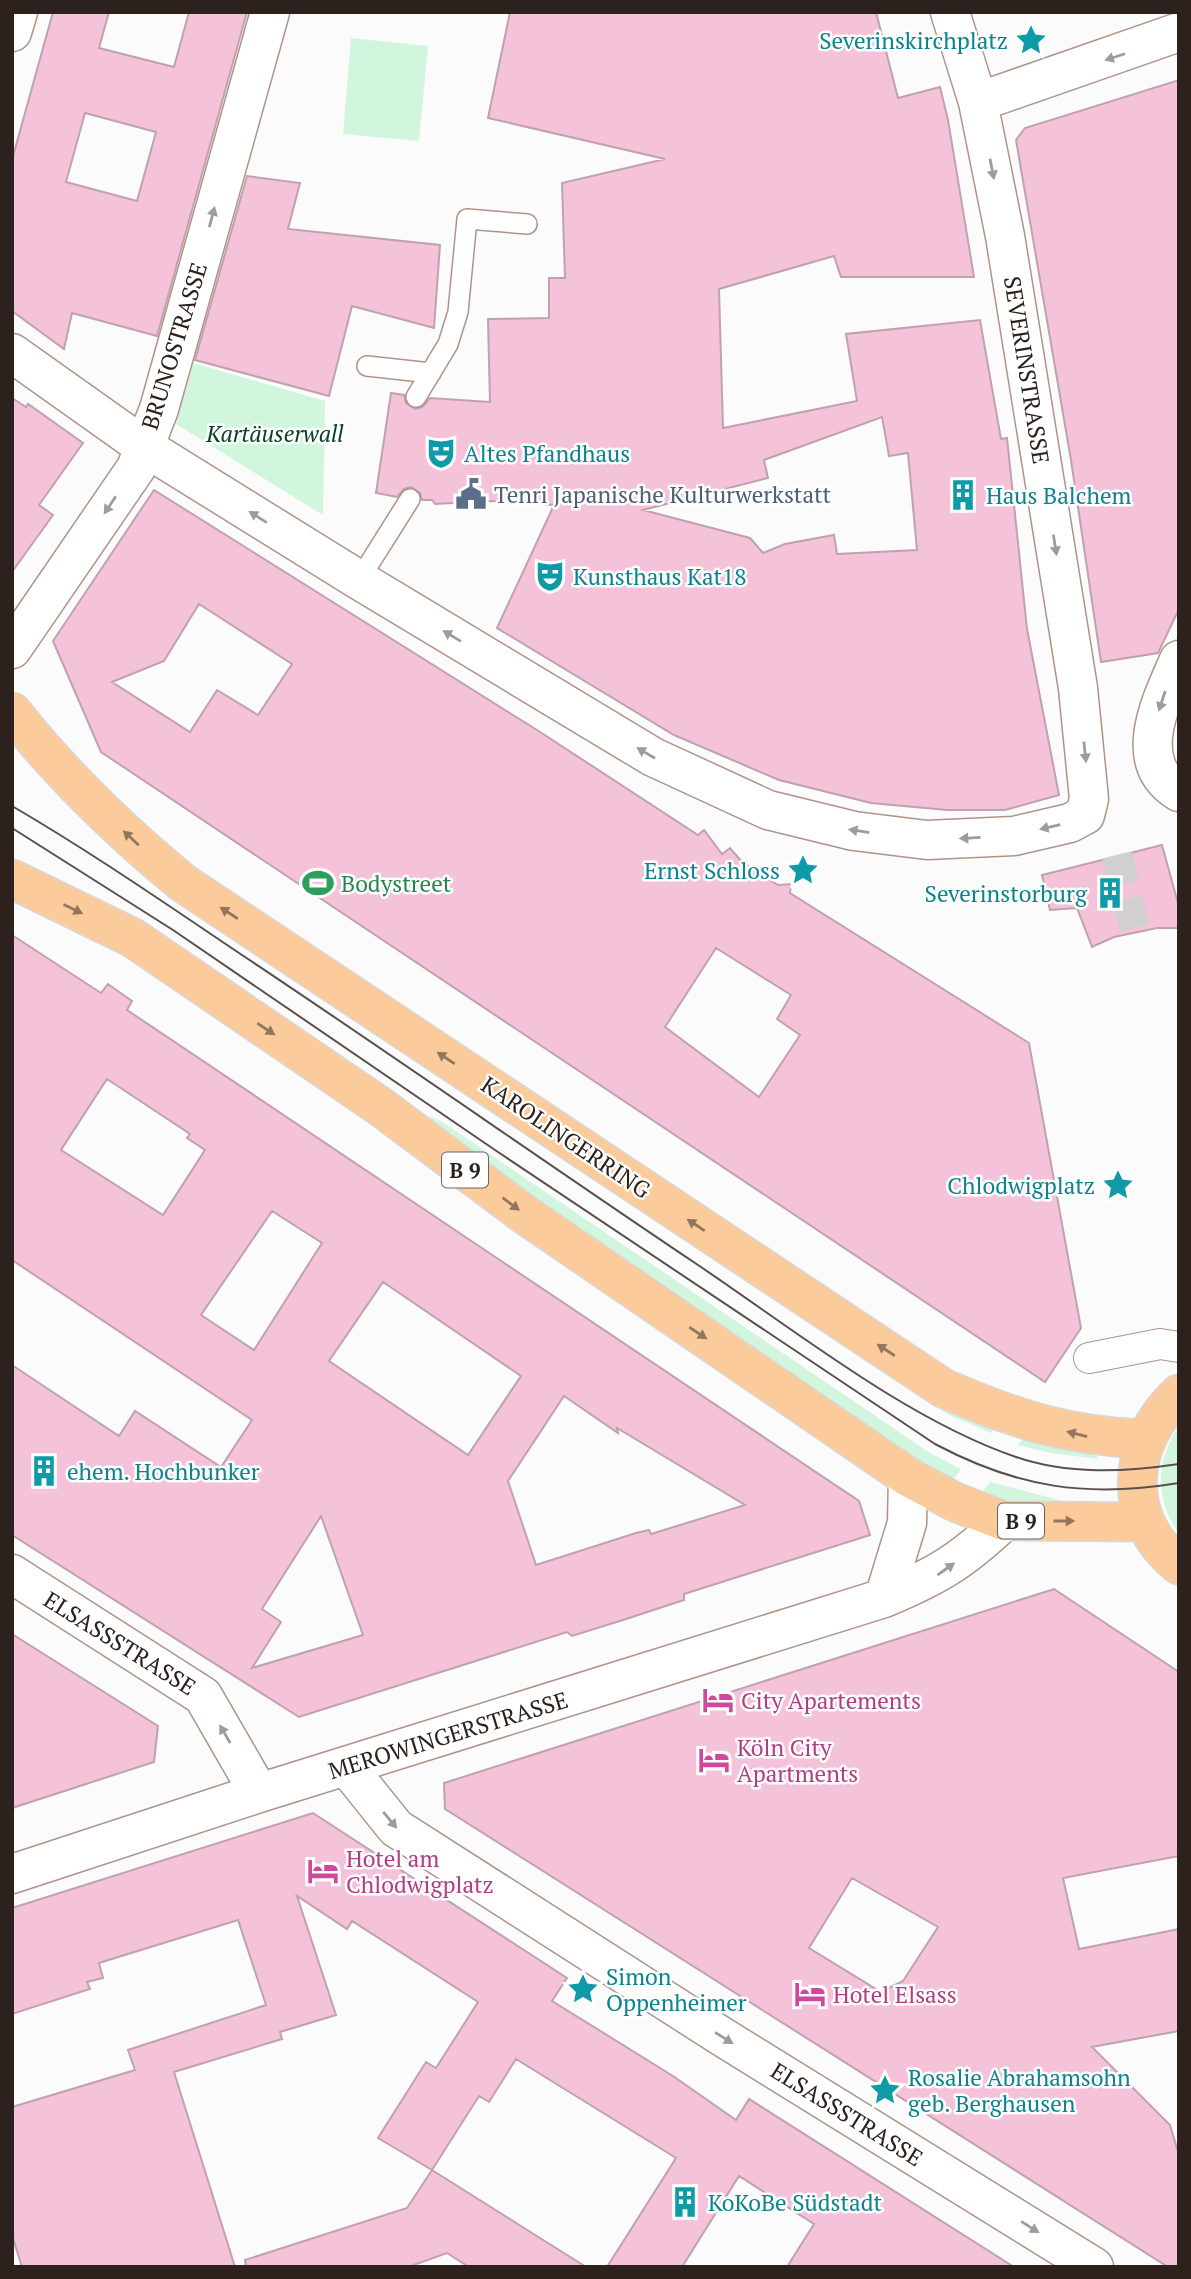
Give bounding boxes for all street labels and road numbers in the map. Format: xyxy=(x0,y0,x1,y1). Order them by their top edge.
street label: BRUNOSTRASSE xyxy=(134,259,214,433)
street label: SEVERINSTRASSE xyxy=(997,274,1057,466)
street label: KAROLINGERRING xyxy=(475,1069,657,1205)
road number: B 9 xyxy=(442,1152,488,1188)
road number: B 9 xyxy=(998,1504,1044,1538)
street label: ELSASSSTRASSE xyxy=(38,1584,202,1702)
street label: MEROWINGERSTRASSE xyxy=(325,1684,571,1786)
street label: ELSASSSTRASSE xyxy=(765,2055,929,2173)

